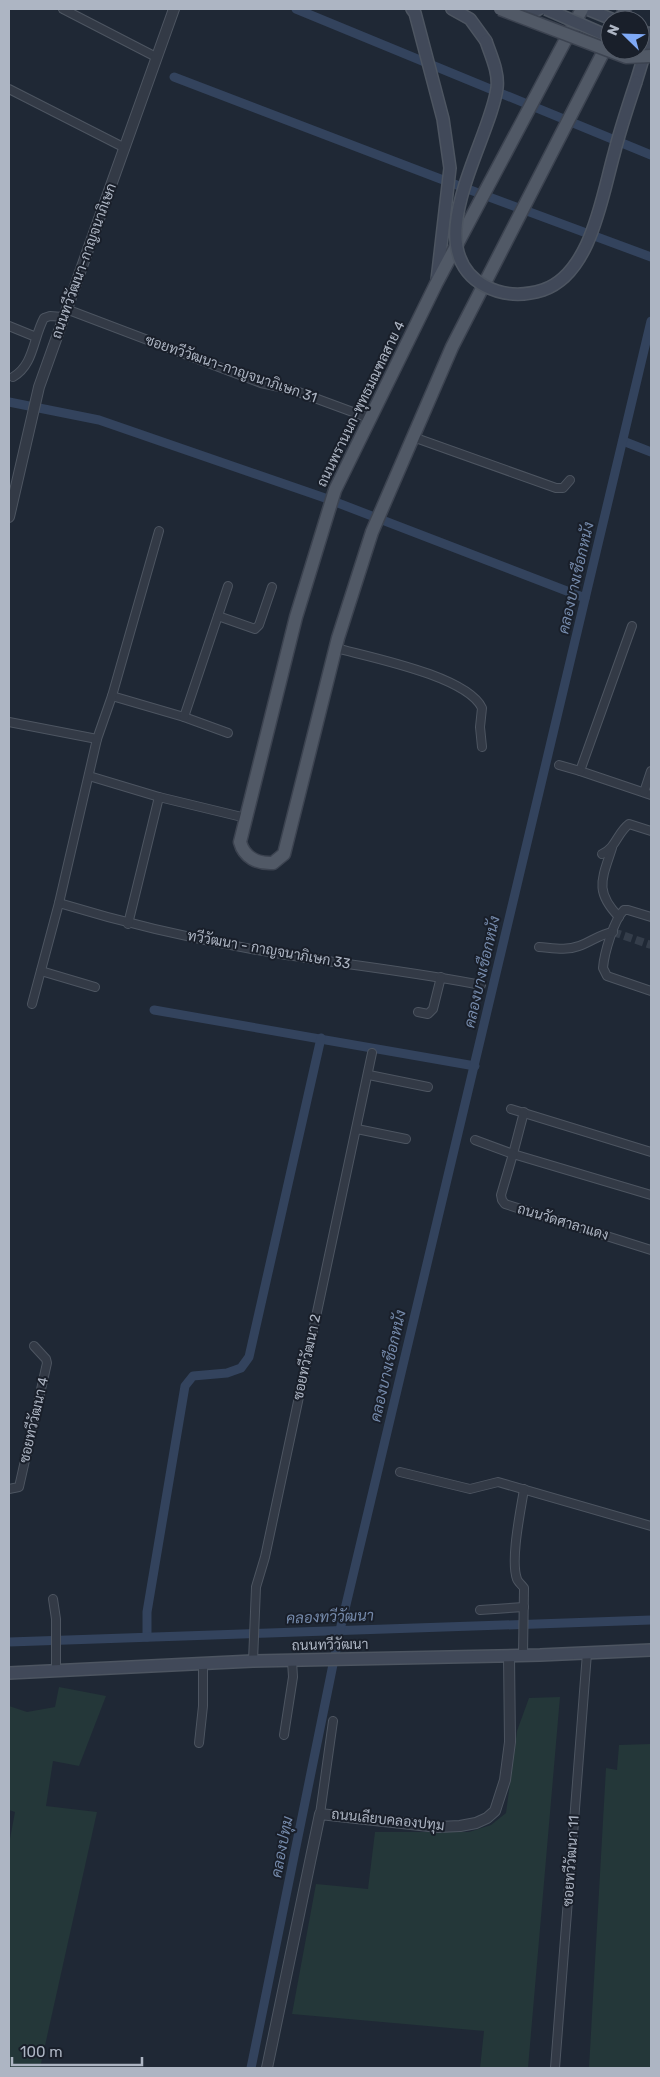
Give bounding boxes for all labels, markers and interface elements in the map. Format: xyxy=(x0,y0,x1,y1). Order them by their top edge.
north arrow xyxy=(600,10,650,60)
text: N xyxy=(604,22,623,38)
street label: ถนนทวีวัฒนา-กาญจนาภิเษก xyxy=(47,181,120,341)
street label: ถนนพรานนก-พุทธมณฑลสาย 4 xyxy=(313,318,410,490)
street label: ซอยทวีวัฒนา-กาญจนาภิเษก 31 xyxy=(143,331,319,406)
water label: คลองบางเชือกหนัง xyxy=(553,520,598,636)
water label: คลองบางเชือกหนัง xyxy=(459,914,504,1030)
street label: ทวีวัฒนา - กาญจนาภิเษก 33 xyxy=(186,926,352,973)
street label: ถนนวัดศาลาแดง xyxy=(515,1200,611,1244)
water label: คลองบางเชือกหนัง xyxy=(365,1308,410,1424)
street label: ซอยทวีวัฒนา 2 xyxy=(289,1312,324,1402)
street label: ซอยทวีวัฒนา 4 xyxy=(15,1375,52,1465)
water label: คลองทวีวัฒนา xyxy=(286,1605,374,1628)
street label: ถนนทวีวัฒนา xyxy=(291,1635,369,1654)
street label: ถนนเลียบคลองปทุม xyxy=(331,1805,445,1835)
water label: คลองปทุม xyxy=(267,1815,299,1880)
street label: ซอยทวีวัฒนา 11 xyxy=(558,1815,583,1907)
scale bar xyxy=(12,2034,142,2066)
text: 100 m xyxy=(20,2043,62,2061)

